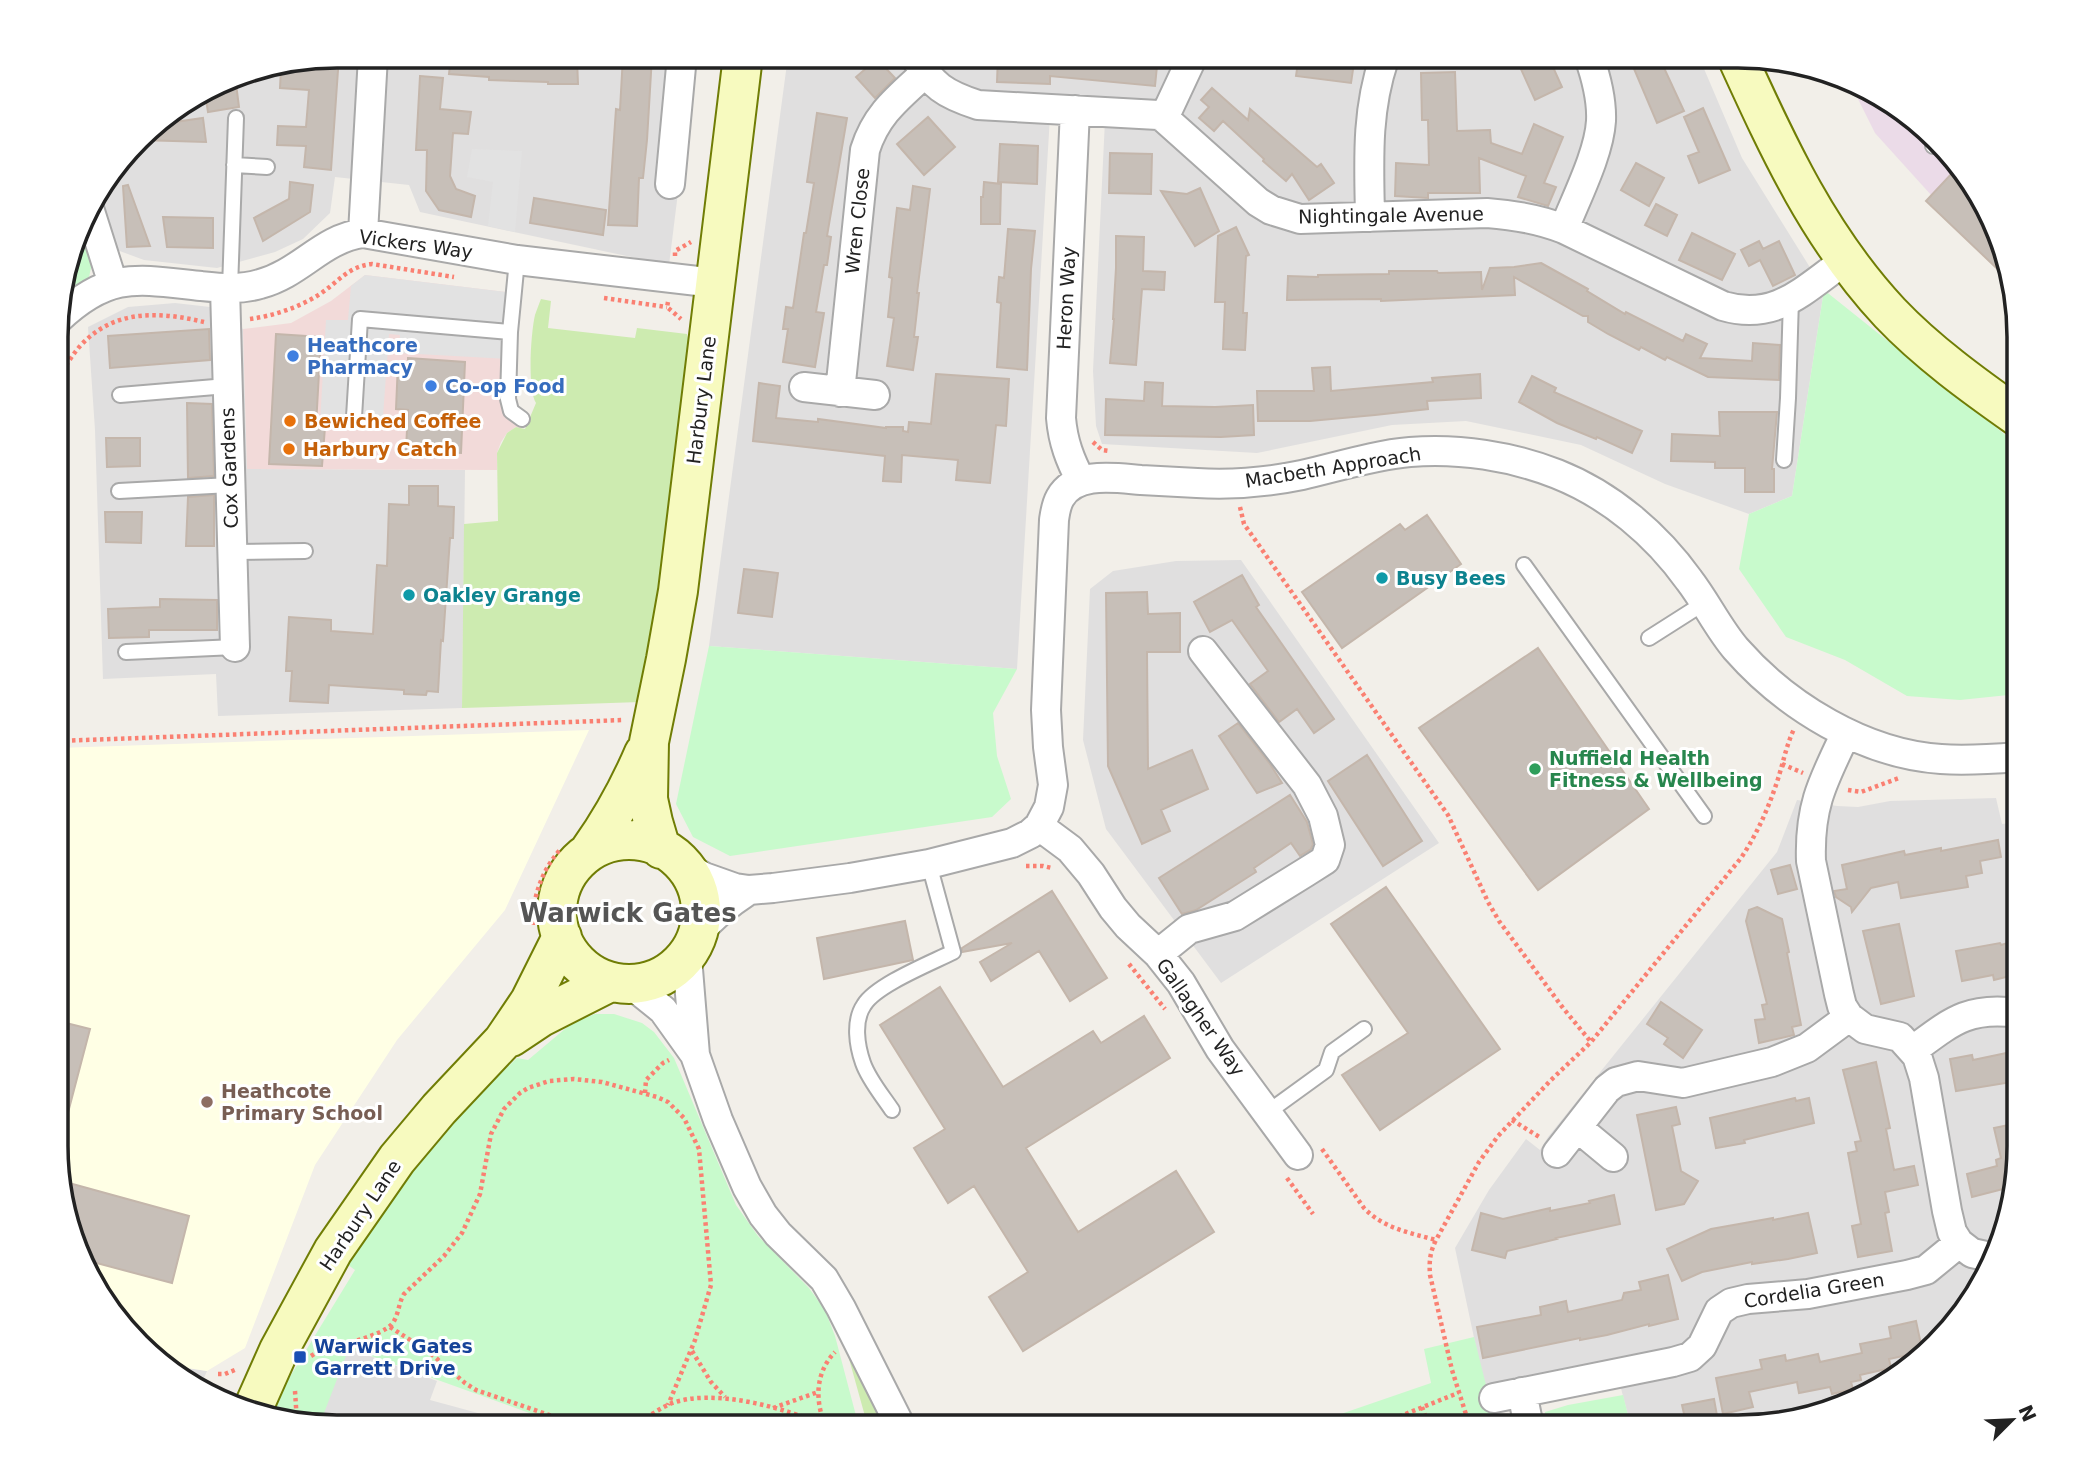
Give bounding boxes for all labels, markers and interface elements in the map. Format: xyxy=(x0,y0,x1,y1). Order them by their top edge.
street label: Wren Close xyxy=(840,167,874,275)
street label: Nightingale Avenue xyxy=(1298,202,1484,228)
street label: Vickers Way xyxy=(358,225,474,263)
street label: Heron Way xyxy=(1052,246,1080,350)
place label: Heathcore Pharmacy xyxy=(307,334,418,378)
street label: Harbury Lane xyxy=(682,335,720,465)
marker: Heathcore Pharmacy xyxy=(285,348,301,364)
place label: Co-op Food xyxy=(445,375,565,397)
marker: Co-op Food xyxy=(423,378,439,394)
street label: Cox Gardens xyxy=(216,407,242,529)
place label: Bewiched Coffee xyxy=(304,410,482,432)
marker: Bewiched Coffee xyxy=(282,413,298,429)
place label: Harbury Catch xyxy=(303,438,457,460)
marker: Harbury Catch xyxy=(281,441,297,457)
street label: Macbeth Approach xyxy=(1243,442,1423,492)
place label: Busy Bees xyxy=(1396,567,1506,589)
marker: Busy Bees xyxy=(1374,570,1390,586)
place label: Oakley Grange xyxy=(423,584,581,606)
marker: Oakley Grange xyxy=(401,587,417,603)
place label: Nuffield Health Fitness & Wellbeing xyxy=(1549,747,1763,791)
marker: Nuffield Health Fitness & Wellbeing xyxy=(1527,761,1543,777)
district label: Warwick Gates xyxy=(519,898,737,928)
street label: Gallagher Way xyxy=(1152,954,1250,1080)
place label: Heathcote Primary School xyxy=(221,1080,383,1124)
marker: Heathcote Primary School xyxy=(199,1094,215,1110)
street label: Harbury Lane xyxy=(315,1155,405,1275)
street label: Cordelia Green xyxy=(1742,1268,1886,1312)
place label: Warwick Gates Garrett Drive xyxy=(314,1335,473,1379)
marker: Warwick Gates Garrett Drive xyxy=(292,1349,308,1365)
north arrow xyxy=(1977,1385,2047,1455)
text: N xyxy=(2014,1401,2041,1425)

